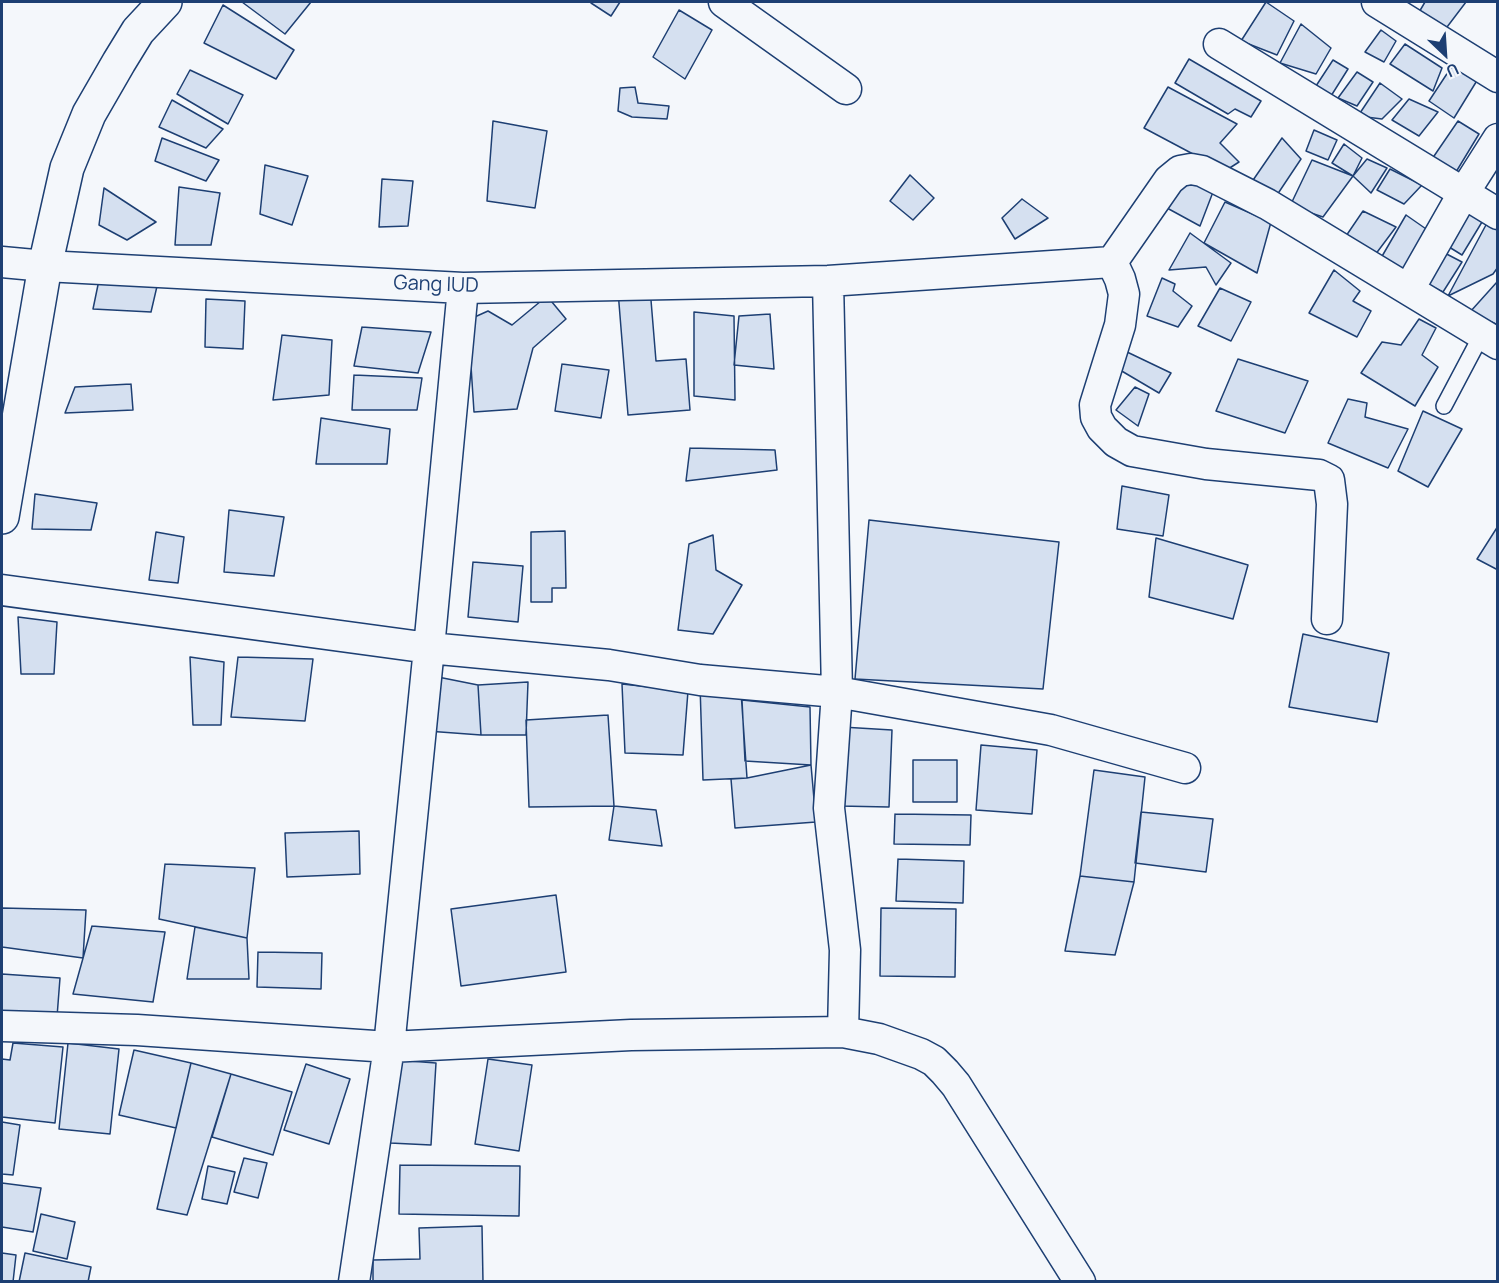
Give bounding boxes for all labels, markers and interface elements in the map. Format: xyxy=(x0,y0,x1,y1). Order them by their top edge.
north arrow xyxy=(1415,24,1475,84)
text: U xyxy=(1443,58,1462,83)
street label: Gang IUD xyxy=(393,272,479,298)

